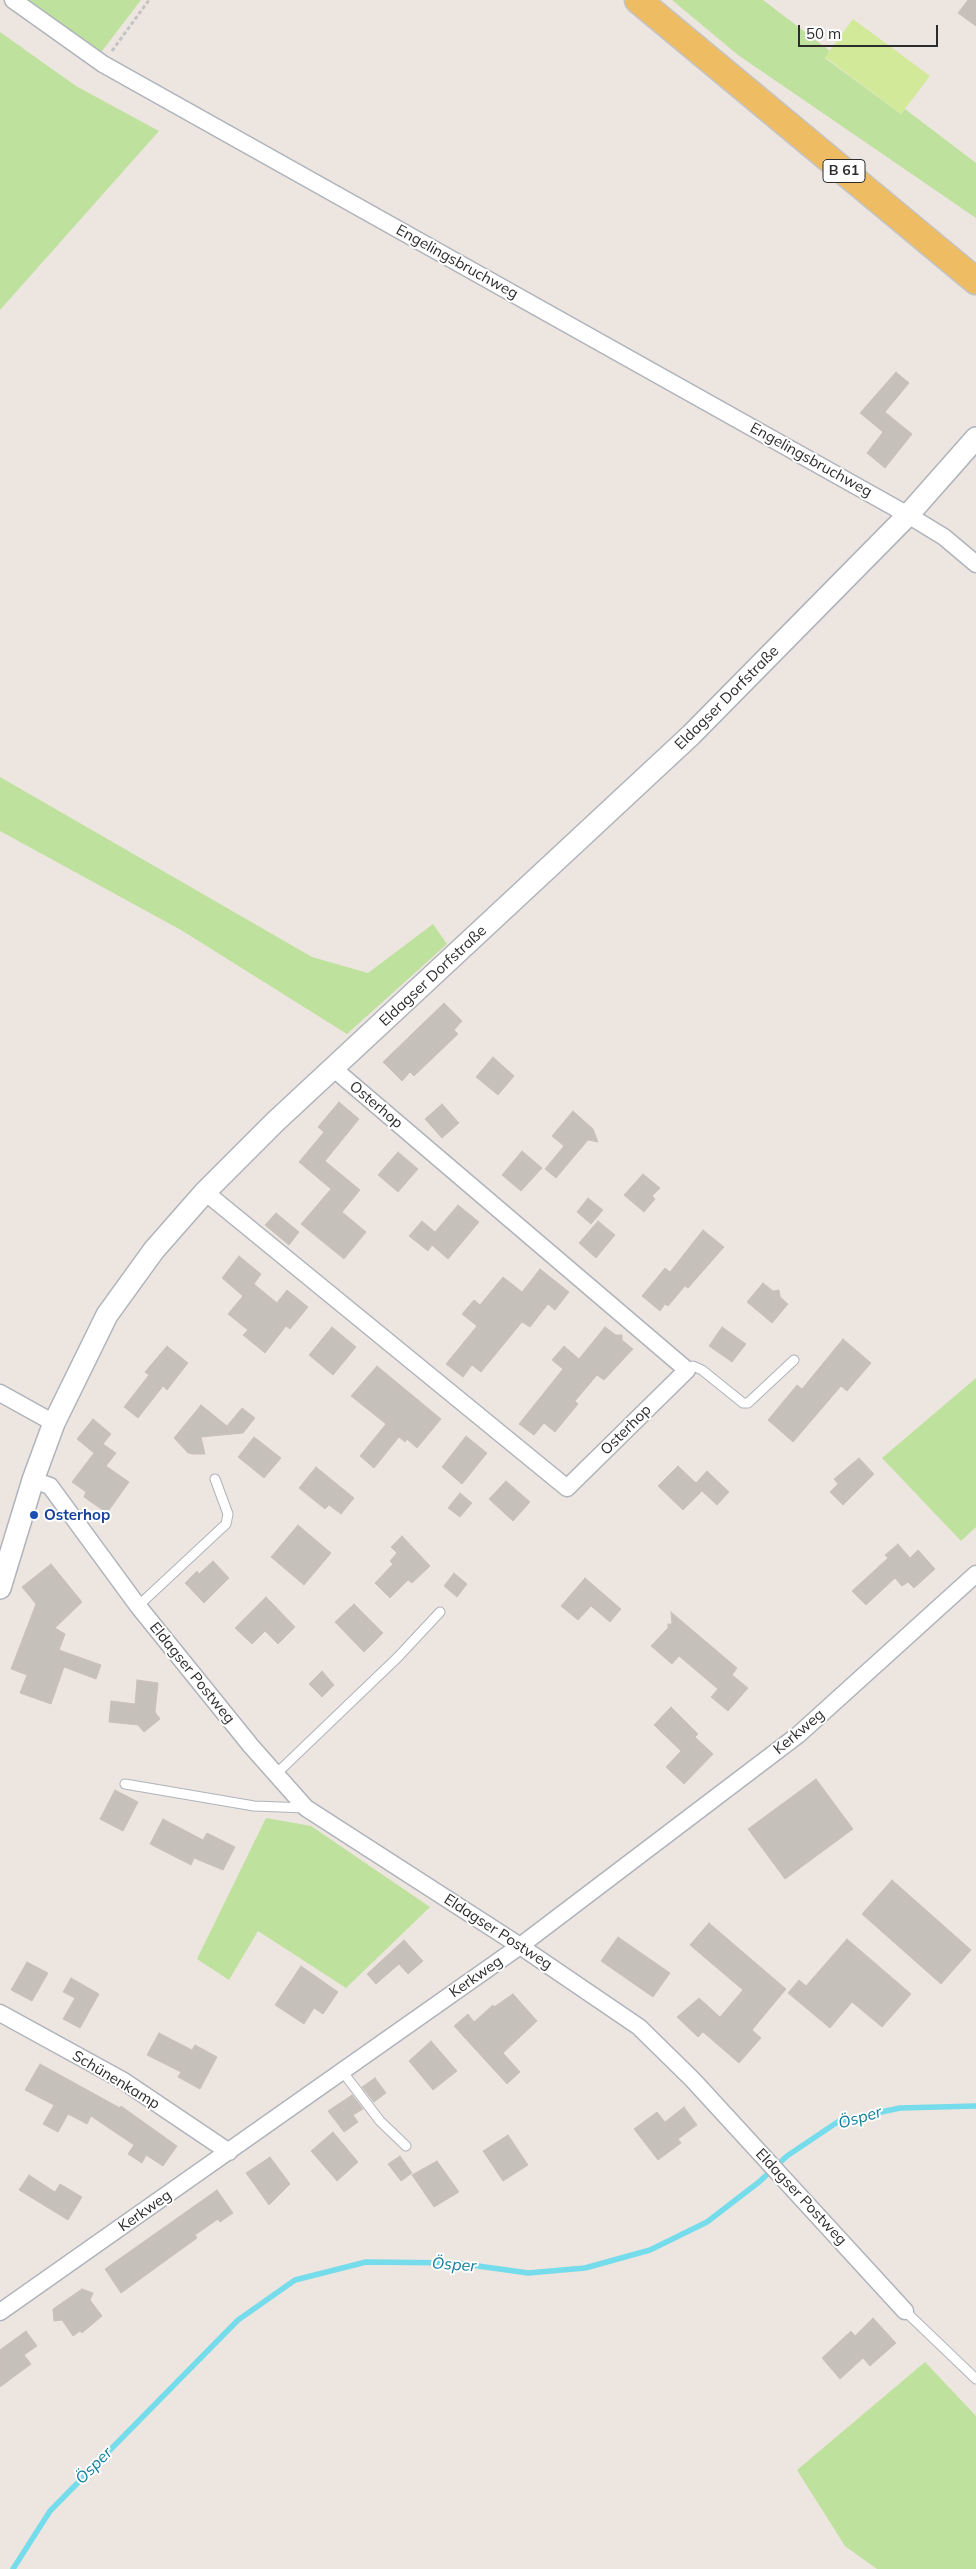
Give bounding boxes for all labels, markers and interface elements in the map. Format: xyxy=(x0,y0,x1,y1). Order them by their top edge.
scale bar xyxy=(801,15,941,47)
text: 50 m xyxy=(806,24,841,43)
road number: B 61 xyxy=(823,160,865,182)
street label: Engelingsbruchweg xyxy=(393,221,521,303)
street label: Engelingsbruchweg xyxy=(747,419,875,501)
street label: Eldagser Dorfstraße xyxy=(671,642,783,754)
street label: Eldagser Dorfstraße xyxy=(376,922,490,1030)
street label: Osterhop xyxy=(346,1078,406,1132)
street label: Osterhop xyxy=(597,1401,655,1459)
place label: Osterhop xyxy=(44,1506,110,1524)
marker: Osterhop xyxy=(28,1509,40,1521)
street label: Eldagser Postweg xyxy=(146,1619,238,1727)
street label: Kerkweg xyxy=(770,1706,828,1758)
street label: Eldagser Postweg xyxy=(441,1890,555,1974)
street label: Kerkweg xyxy=(446,1952,506,2002)
street label: Schünenkamp xyxy=(69,2047,163,2113)
water label: Ösper xyxy=(836,2103,884,2133)
street label: Eldagser Postweg xyxy=(752,2145,850,2249)
street label: Kerkweg xyxy=(115,2186,175,2236)
water label: Ösper xyxy=(431,2254,477,2276)
water label: Ösper xyxy=(72,2444,116,2488)

